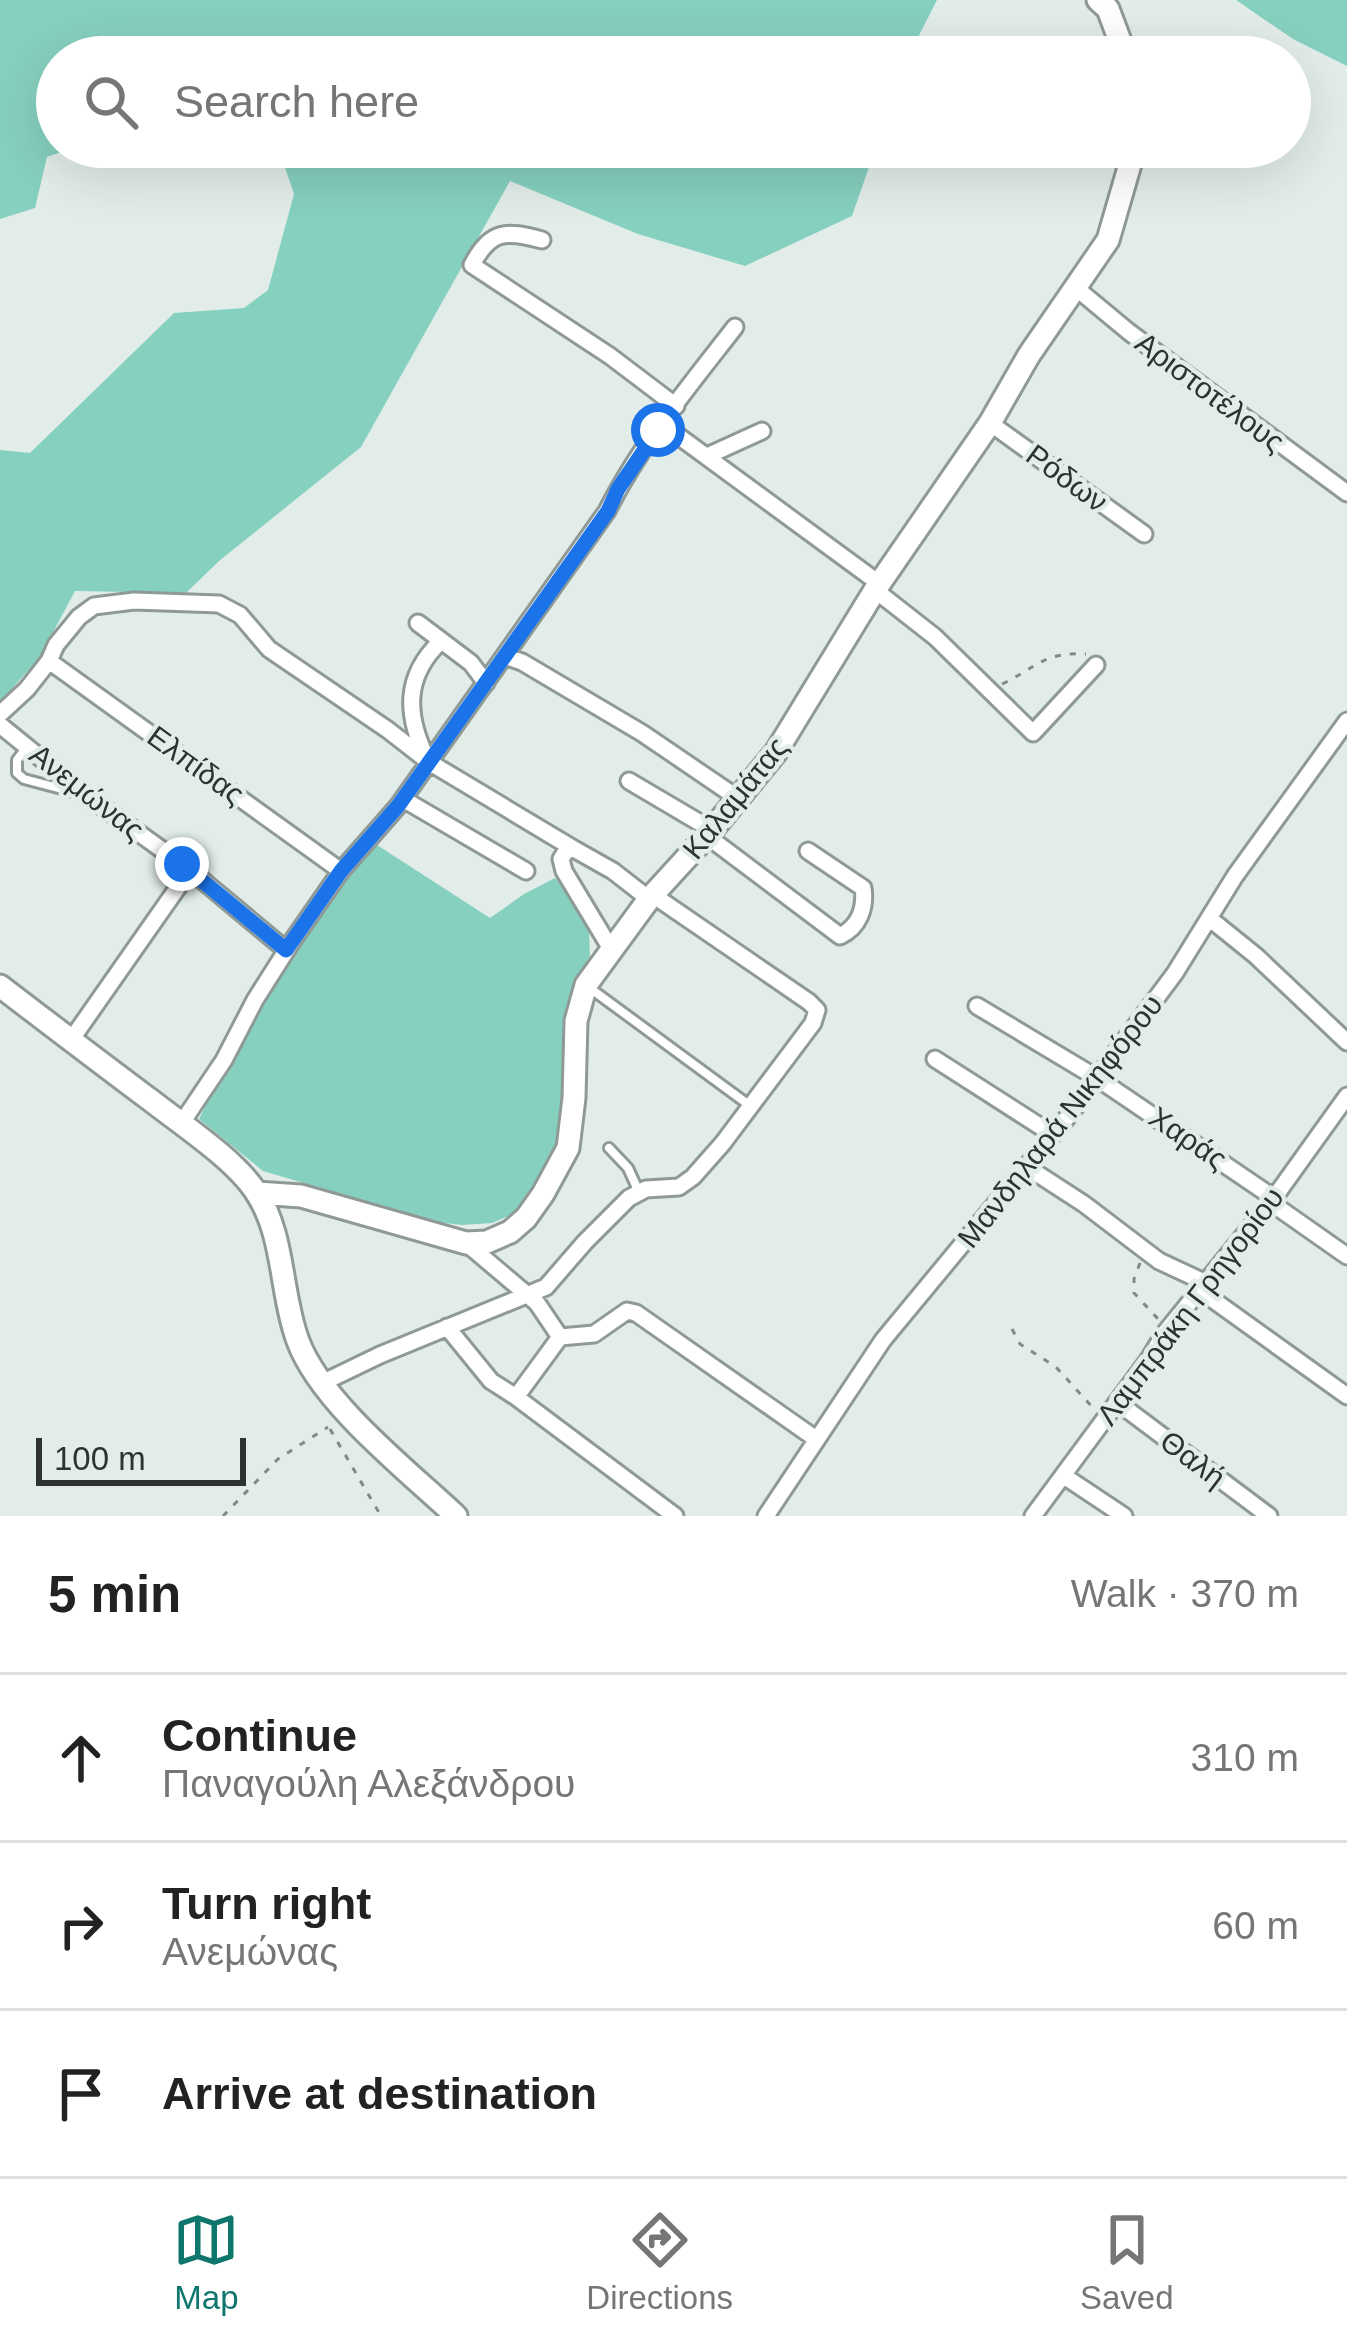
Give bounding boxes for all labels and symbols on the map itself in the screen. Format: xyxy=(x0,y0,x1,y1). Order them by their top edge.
street label: Αριστοτέλους xyxy=(1129,325,1291,459)
route start xyxy=(631,403,685,457)
street label: Ρόδων xyxy=(1020,438,1114,518)
street label: Ελπίδας xyxy=(141,719,251,811)
street label: Καλαμάτας xyxy=(676,731,794,865)
street label: Ανεμώνας xyxy=(24,737,150,847)
route end xyxy=(155,837,209,891)
street label: Μανδηλαρά Νικηφόρου xyxy=(951,988,1169,1254)
street label: Χαράς xyxy=(1143,1100,1233,1176)
street label: Λαμπράκη Γρηγορίου xyxy=(1090,1181,1290,1431)
street label: Θαλή xyxy=(1154,1424,1232,1494)
scale bar xyxy=(36,1432,246,1485)

